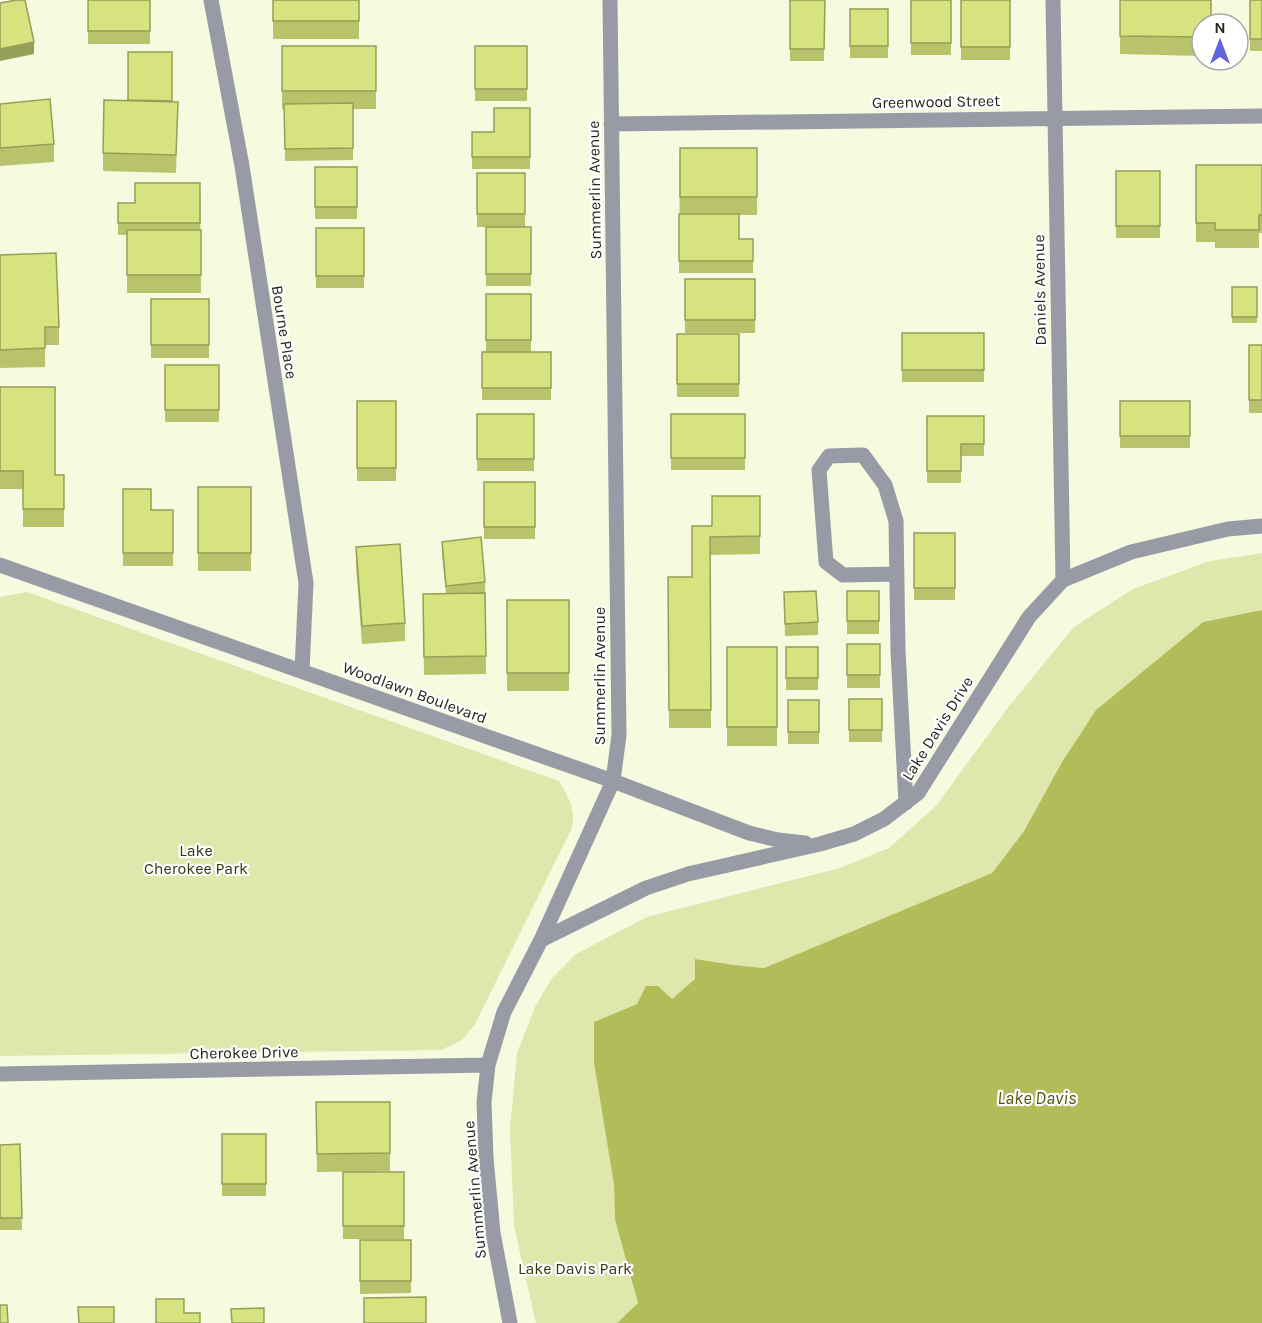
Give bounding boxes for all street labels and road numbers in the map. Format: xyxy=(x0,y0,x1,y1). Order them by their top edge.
street label: Greenwood Street xyxy=(872,91,1000,112)
street label: Summerlin Avenue xyxy=(584,121,605,259)
street label: Daniels Avenue xyxy=(1029,234,1050,346)
street label: Bourne Place xyxy=(268,284,301,380)
street label: Summerlin Avenue xyxy=(590,607,609,745)
street label: Woodlawn Boulevard xyxy=(340,658,490,727)
street label: Lake Davis Drive xyxy=(898,673,977,784)
street label: Cherokee Drive xyxy=(189,1042,299,1063)
street label: Summerlin Avenue xyxy=(459,1120,490,1260)

